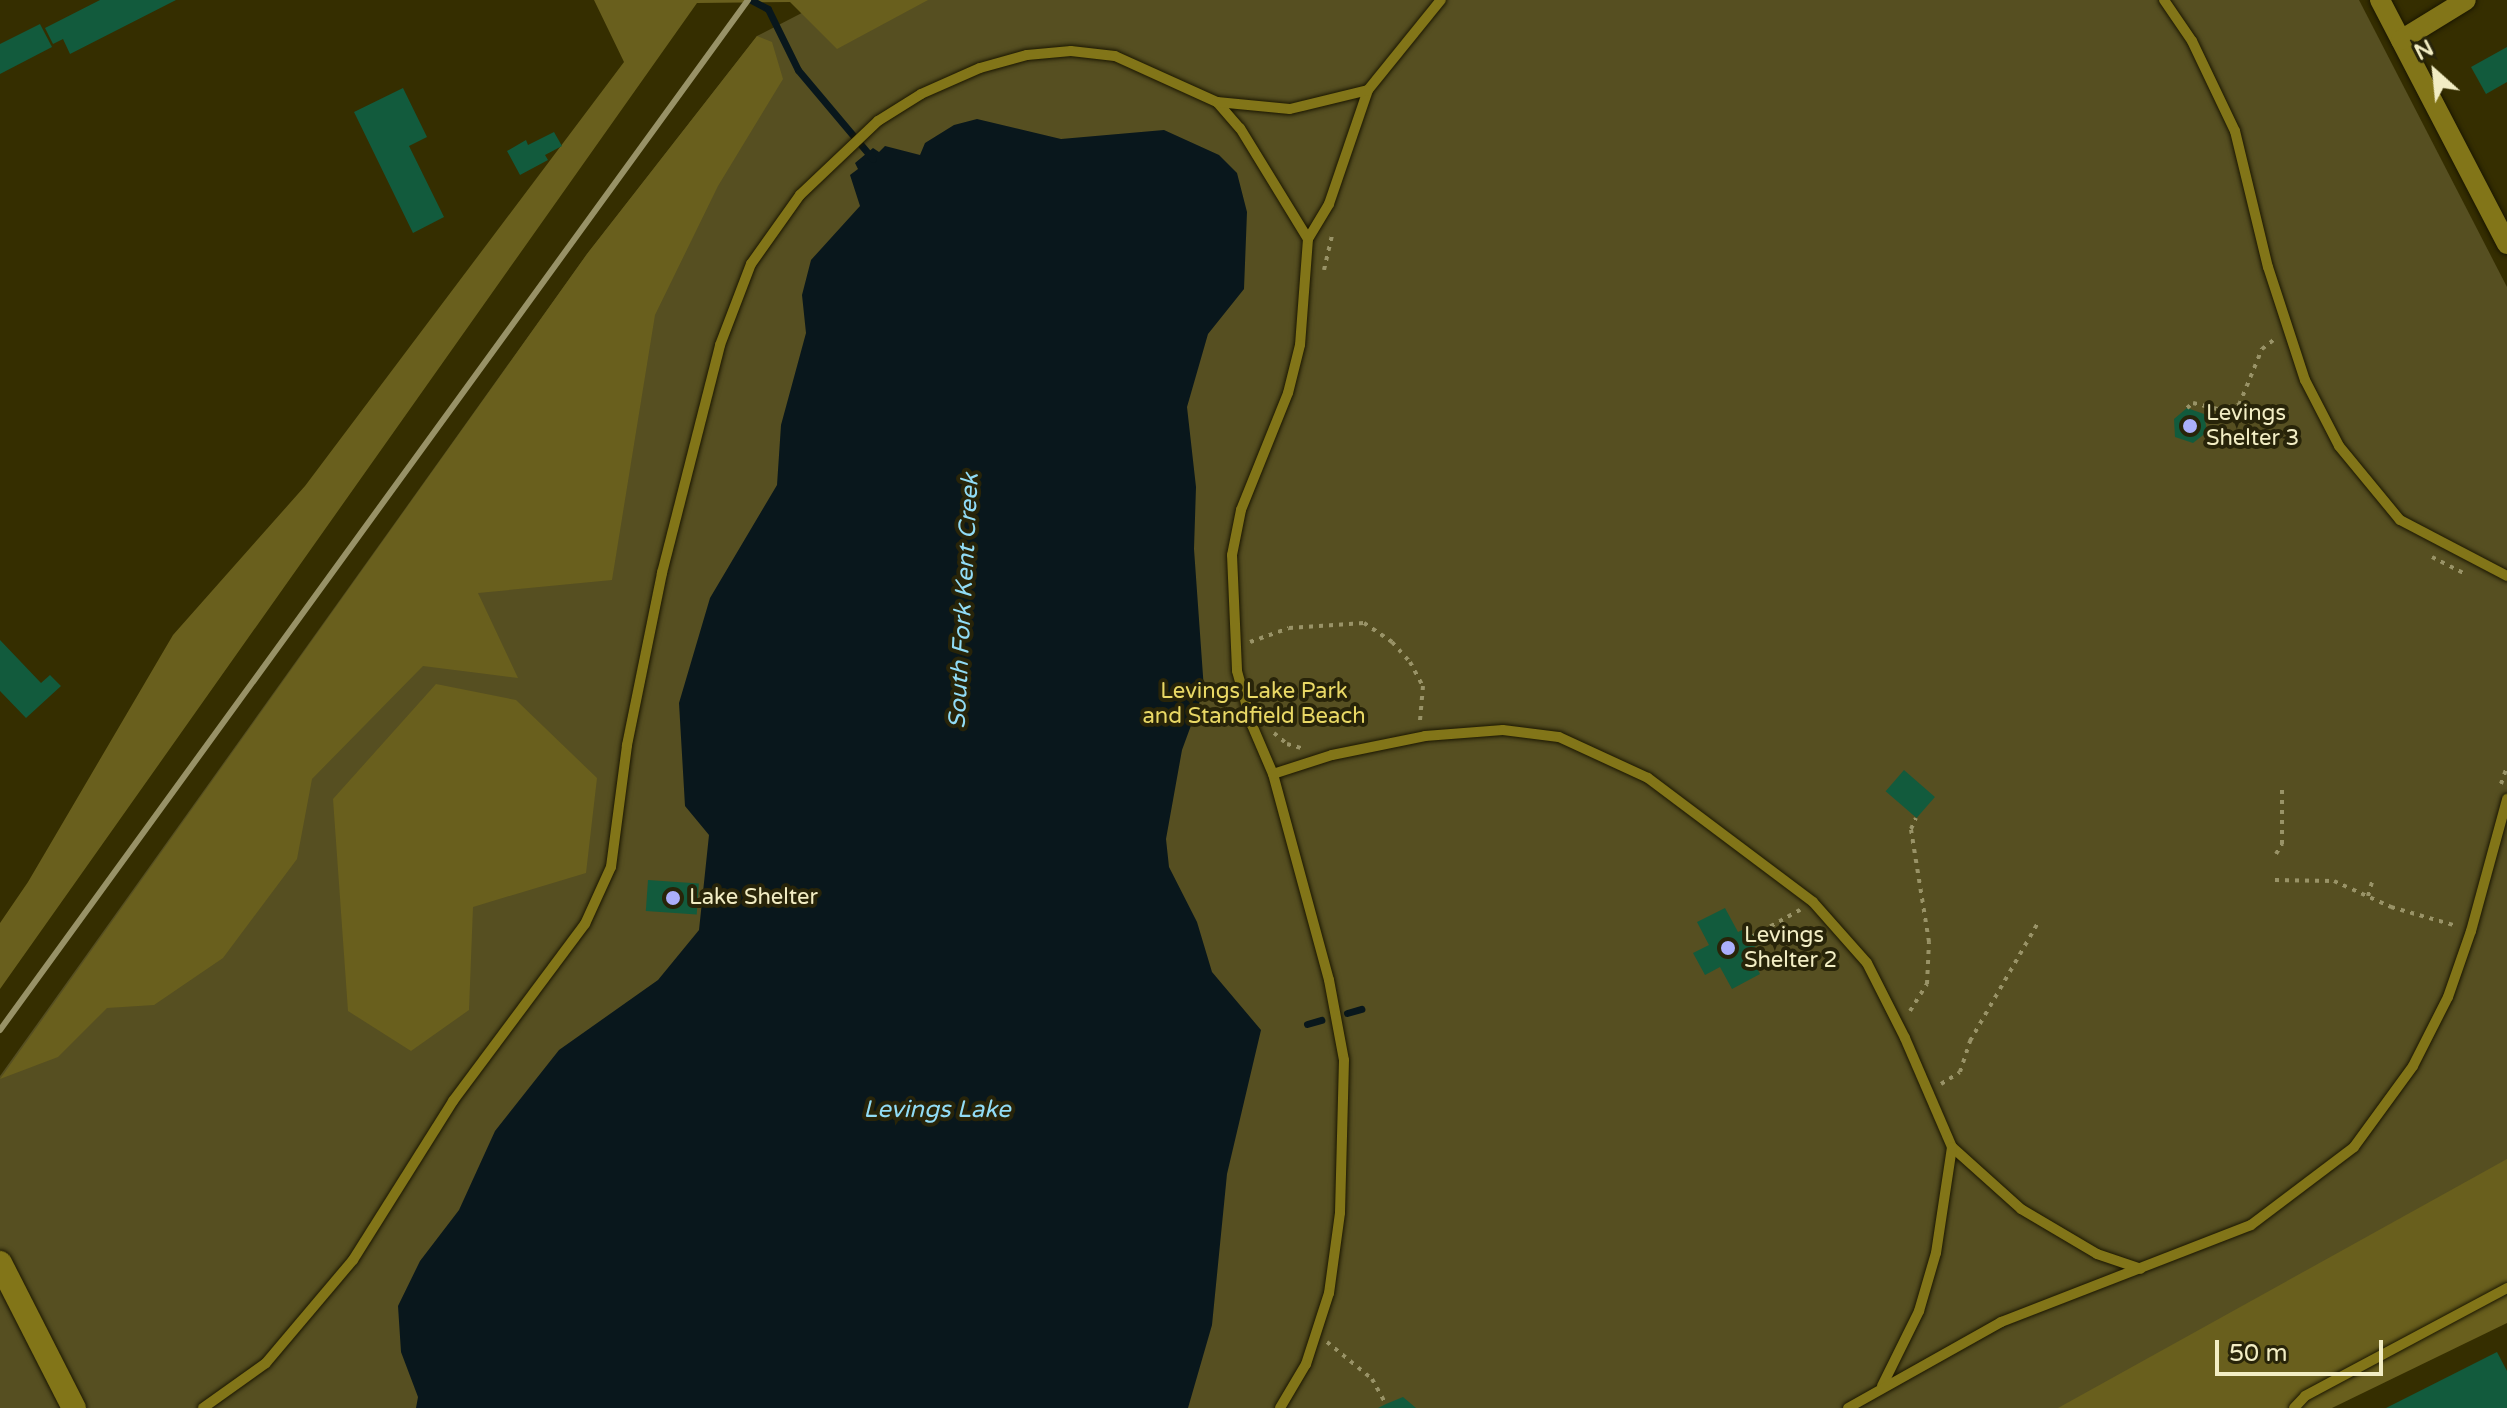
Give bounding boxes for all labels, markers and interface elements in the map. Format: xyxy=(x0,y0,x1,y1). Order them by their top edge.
north arrow xyxy=(2395,32,2475,112)
text: N xyxy=(2410,35,2438,66)
place label: Levings Shelter 3 xyxy=(2206,400,2299,452)
marker: Levings Shelter 3 xyxy=(2181,417,2199,435)
water label: South Fork Kent Creek xyxy=(943,473,985,729)
park label: Levings Lake Park and Standfield Beach xyxy=(1142,678,1366,730)
place label: Lake Shelter xyxy=(689,885,818,911)
marker: Lake Shelter xyxy=(664,889,682,907)
place label: Levings Shelter 2 xyxy=(1744,922,1837,974)
marker: Levings Shelter 2 xyxy=(1719,939,1737,957)
water label: Levings Lake xyxy=(863,1096,1011,1124)
scale bar xyxy=(2219,1324,2387,1374)
text: 50 m xyxy=(2229,1339,2287,1368)

